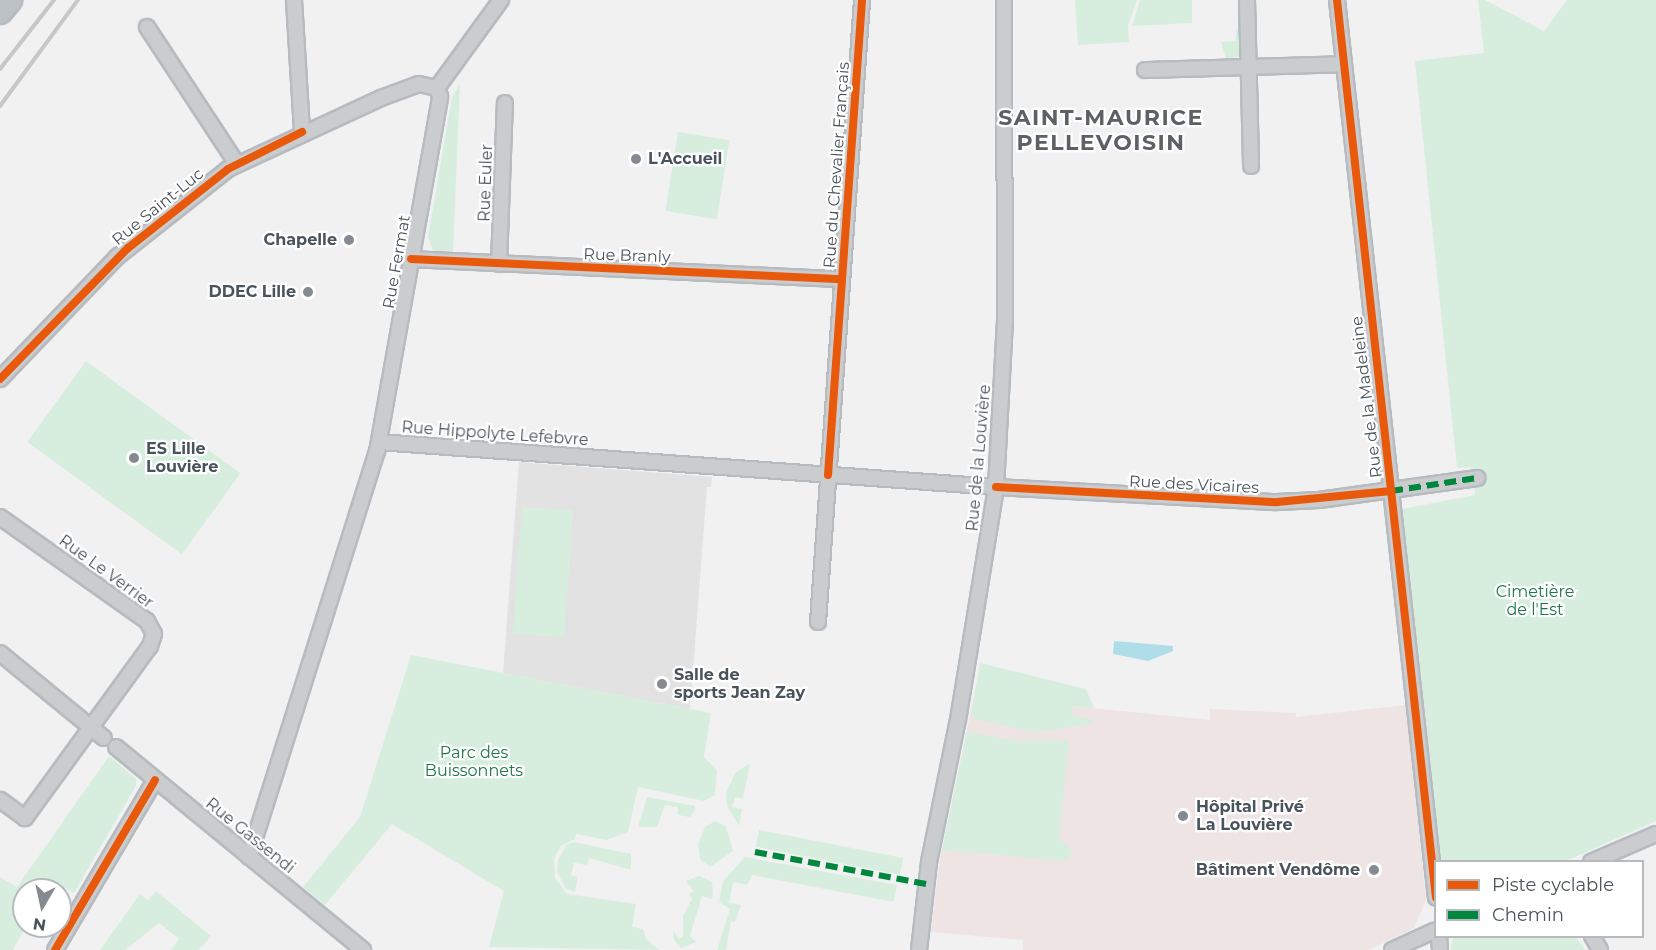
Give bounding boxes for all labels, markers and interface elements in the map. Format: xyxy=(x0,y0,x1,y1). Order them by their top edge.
street label: Rue du Chevalier Français xyxy=(820,61,854,269)
district label: SAINT-MAURICE PELLEVOISIN xyxy=(998,104,1204,156)
street label: Rue Euler xyxy=(475,144,497,222)
place label: L'Accueil xyxy=(648,149,722,169)
marker: L'Accueil xyxy=(629,152,643,166)
street label: Rue Saint-Luc xyxy=(108,164,208,250)
street label: Rue Fermat xyxy=(379,214,415,310)
place label: Chapelle xyxy=(264,230,337,250)
marker: Chapelle xyxy=(342,233,356,247)
street label: Rue Branly xyxy=(583,245,671,267)
place label: DDEC Lille xyxy=(209,282,296,302)
marker: DDEC Lille xyxy=(301,285,315,299)
street label: Rue de la Madeleine xyxy=(1348,315,1386,479)
street label: Rue de la Louvière xyxy=(963,384,995,532)
street label: Rue Hippolyte Lefebvre xyxy=(401,418,589,450)
place label: ES Lille Louvière xyxy=(146,439,218,477)
marker: ES Lille Louvière xyxy=(127,451,141,465)
street label: Rue des Vicaires xyxy=(1128,472,1260,498)
street label: Rue Le Verrier xyxy=(55,531,157,613)
park label: Cimetière de l'Est xyxy=(1496,582,1574,620)
place label: Salle de sports Jean Zay xyxy=(674,665,805,703)
marker: Salle de sports Jean Zay xyxy=(655,677,669,691)
park label: Parc des Buissonnets xyxy=(425,743,523,781)
street label: Rue Gassendi xyxy=(202,794,298,878)
place label: Hôpital Privé La Louvière xyxy=(1196,797,1304,835)
marker: Hôpital Privé La Louvière xyxy=(1174,807,1192,825)
place label: Bâtiment Vendôme xyxy=(1196,860,1360,880)
legend xyxy=(1434,860,1644,938)
marker: Bâtiment Vendôme xyxy=(1365,861,1383,879)
text: Piste cyclable xyxy=(1492,874,1614,896)
north arrow xyxy=(12,878,72,938)
text: Chemin xyxy=(1492,904,1564,926)
text: N xyxy=(32,914,47,935)

